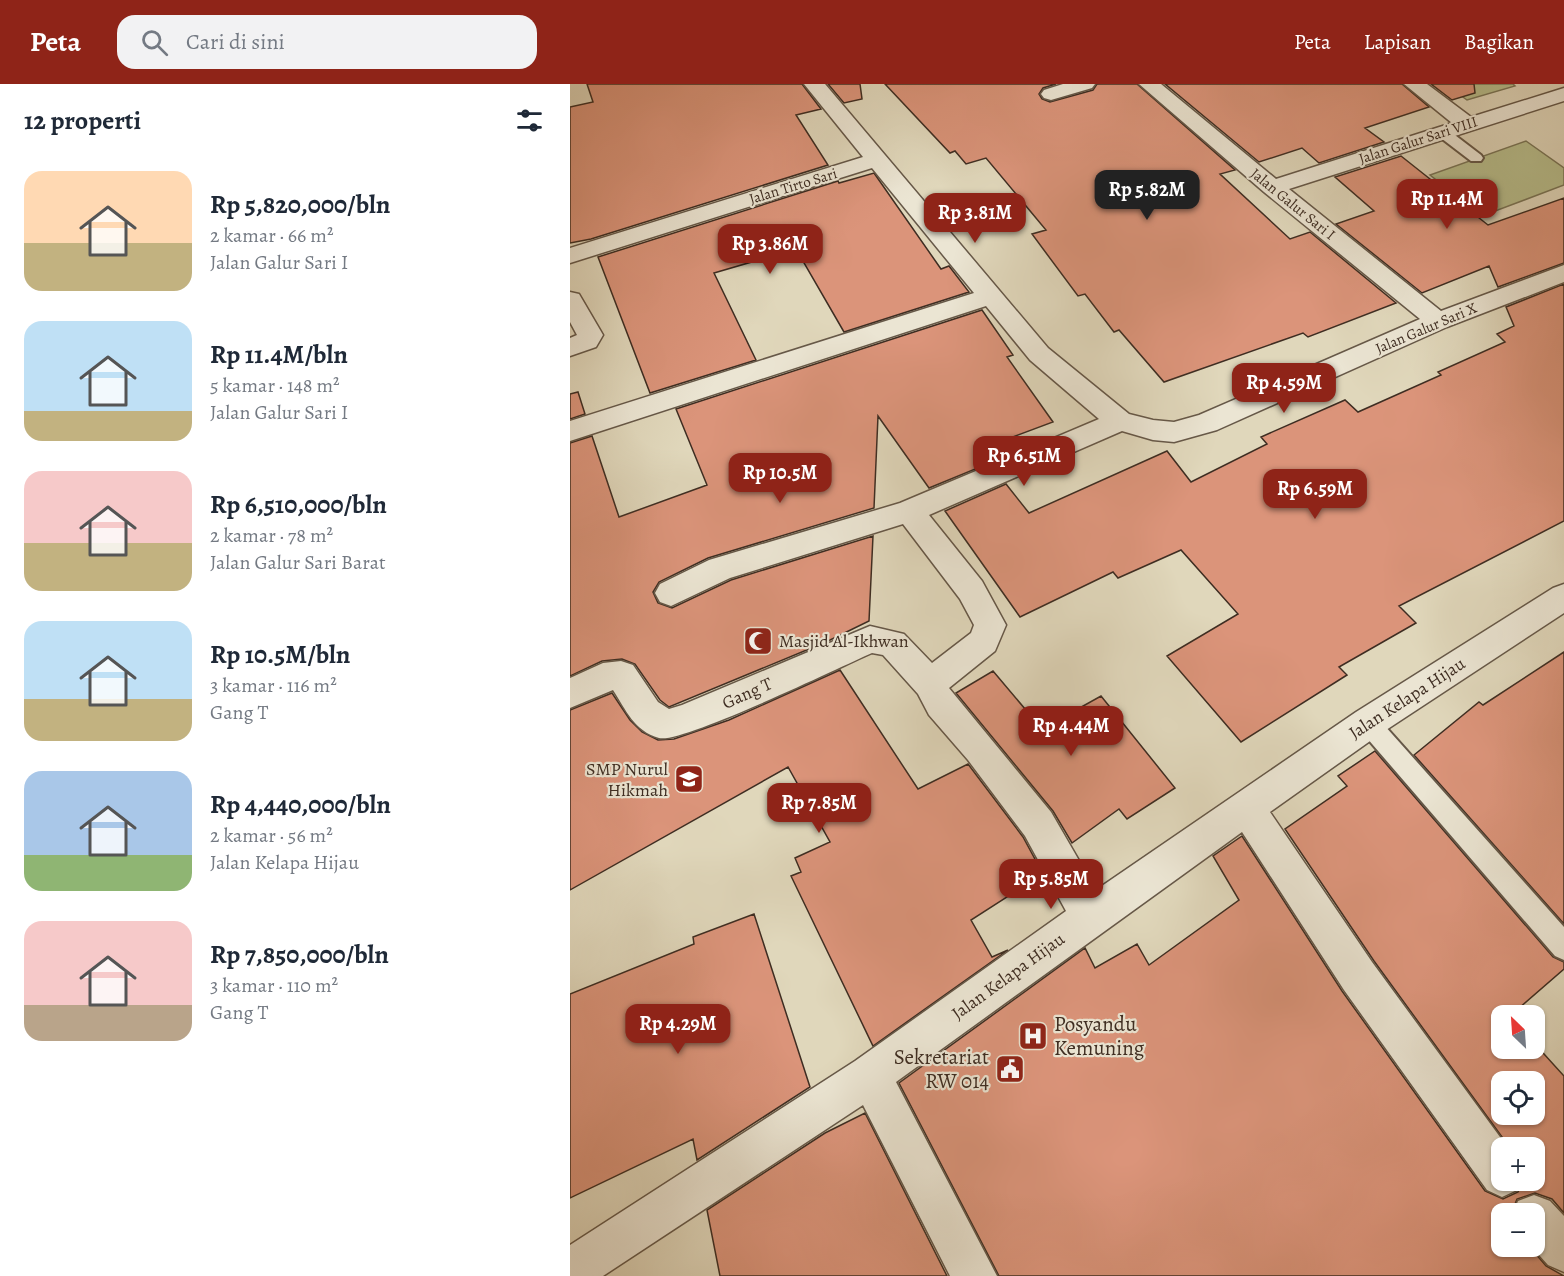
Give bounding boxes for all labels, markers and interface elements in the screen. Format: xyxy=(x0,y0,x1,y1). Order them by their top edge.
search box xyxy=(117,15,537,69)
text: Peta xyxy=(30,23,81,61)
icon: search xyxy=(138,26,171,59)
text: Cari di sini xyxy=(186,27,285,57)
text: Peta xyxy=(1294,28,1331,56)
text: Lapisan xyxy=(1364,28,1431,56)
text: Bagikan xyxy=(1464,28,1534,56)
text: 12 properti xyxy=(24,103,141,138)
icon: filters xyxy=(513,104,546,137)
street label: Jalan Galur Sari VIII xyxy=(1356,111,1480,169)
street label: Jalan Tirto Sari xyxy=(747,163,839,209)
street label: Jalan Galur Sari I xyxy=(1246,164,1340,244)
pin: Rp 5.82M xyxy=(1085,170,1209,221)
text: Rp 5.82M xyxy=(1109,176,1185,203)
pin: Rp 11.4M xyxy=(1385,179,1509,230)
text: Rp 11.4M xyxy=(1411,185,1483,212)
text: Rp 5,820,000/bln xyxy=(210,187,390,222)
pin: Rp 3.81M xyxy=(913,193,1037,244)
icon: home xyxy=(72,195,144,267)
text: Rp 3.81M xyxy=(938,199,1012,226)
text: 2 kamar · 66 m² xyxy=(210,222,333,249)
pin: Rp 3.86M xyxy=(708,224,832,275)
text: Rp 3.86M xyxy=(732,230,808,257)
text: Jalan Galur Sari I xyxy=(210,249,348,276)
street label: Jalan Galur Sari X xyxy=(1372,298,1480,358)
text: Rp 11.4M/bln xyxy=(210,337,348,372)
icon: home xyxy=(72,345,144,417)
pin: Rp 4.59M xyxy=(1222,363,1346,414)
text: Rp 4.59M xyxy=(1246,369,1322,396)
text: 5 kamar · 148 m² xyxy=(210,372,340,399)
text: Jalan Galur Sari I xyxy=(210,399,348,426)
pin: Rp 6.51M xyxy=(962,436,1086,487)
text: Rp 6.51M xyxy=(987,442,1061,469)
pin: Rp 10.5M xyxy=(718,453,842,504)
text: Rp 10.5M xyxy=(743,459,817,486)
pin: Rp 6.59M xyxy=(1253,469,1377,520)
text: Rp 6.59M xyxy=(1277,475,1353,502)
text: Rp 6,510,000/bln xyxy=(210,487,387,522)
icon: home xyxy=(72,495,144,567)
text: 2 kamar · 78 m² xyxy=(210,522,333,549)
text: Jalan Galur Sari Barat xyxy=(210,549,386,576)
mosque icon: Masjid Al-Ikhwan xyxy=(742,625,774,657)
place label: Masjid Al-Ikhwan xyxy=(779,629,909,653)
text: Rp 10.5M/bln xyxy=(210,637,350,672)
icon: home xyxy=(72,645,144,717)
street label: Jalan Kelapa Hijau xyxy=(1344,651,1470,745)
street label: Gang T xyxy=(718,671,776,715)
text: 3 kamar · 116 m² xyxy=(210,672,337,699)
text: Gang T xyxy=(210,699,268,726)
pin: Rp 4.44M xyxy=(1009,706,1133,757)
text: Rp 4.44M xyxy=(1032,712,1110,739)
place label: SMP Nurul Hikmah xyxy=(586,757,669,802)
school or university icon: SMP Nurul Hikmah xyxy=(673,763,705,795)
pin: Rp 7.85M xyxy=(757,783,881,834)
text: Rp 4,440,000/bln xyxy=(210,787,391,822)
text: Rp 7.85M xyxy=(781,789,857,816)
icon: home xyxy=(72,795,144,867)
text: 2 kamar · 56 m² xyxy=(210,822,333,849)
text: Jalan Kelapa Hijau xyxy=(210,849,359,876)
pin: Rp 5.85M xyxy=(989,859,1113,910)
text: Rp 5.85M xyxy=(1013,865,1089,892)
street label: Jalan Kelapa Hijau xyxy=(947,927,1070,1025)
text: Rp 7,850,000/bln xyxy=(210,937,389,972)
icon: home xyxy=(72,945,144,1017)
text: 3 kamar · 110 m² xyxy=(210,972,338,999)
text: Gang T xyxy=(210,999,268,1026)
pin: Rp 4.29M xyxy=(616,1004,740,1055)
north arrow xyxy=(1491,1005,1545,1059)
map controls xyxy=(1491,1005,1545,1257)
text: Rp 4.29M xyxy=(639,1010,717,1037)
place label: Posyandu Kemuning xyxy=(1054,1010,1145,1062)
hospital icon: Posyandu Kemuning xyxy=(1017,1020,1049,1052)
place label: Sekretariat RW 014 xyxy=(894,1043,989,1095)
public building icon: Sekretariat RW 014 xyxy=(994,1053,1026,1085)
button: locate xyxy=(1491,1071,1545,1125)
button: + xyxy=(1491,1137,1545,1191)
button: − xyxy=(1491,1203,1545,1257)

